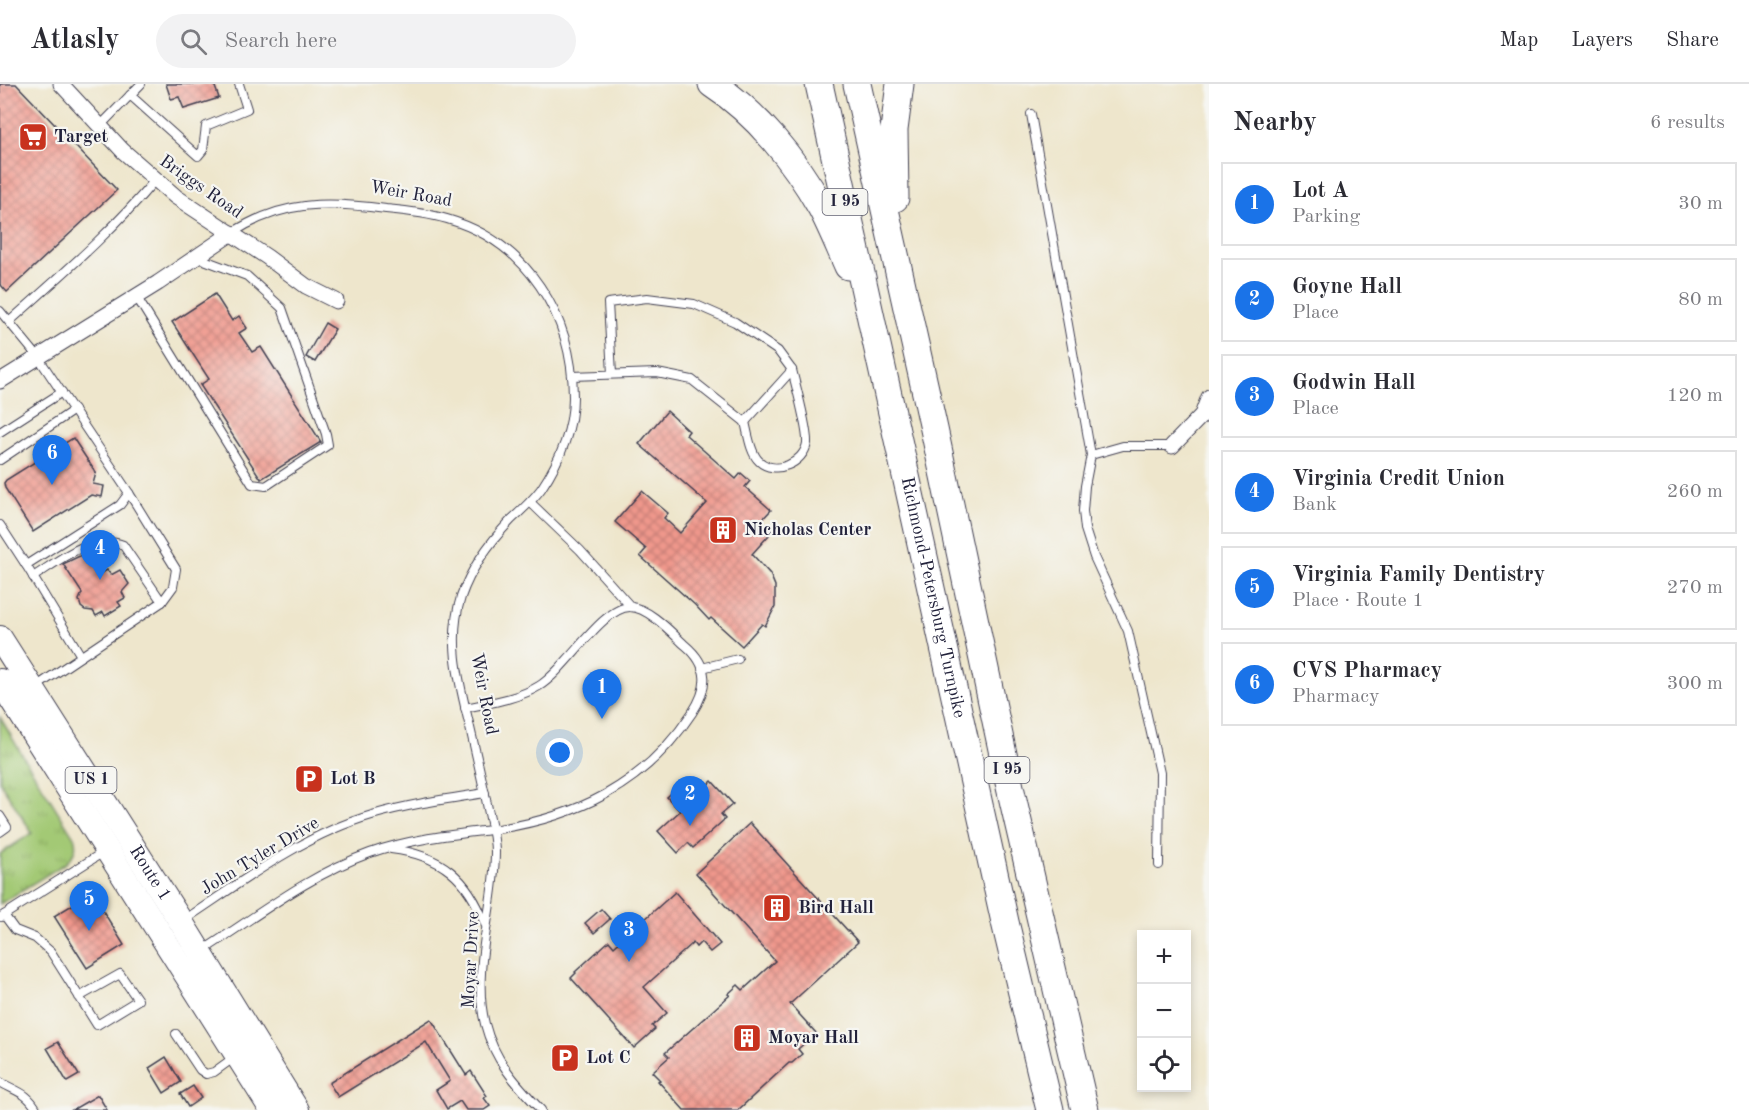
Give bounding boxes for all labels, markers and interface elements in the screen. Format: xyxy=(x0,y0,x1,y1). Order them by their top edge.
search box xyxy=(156,14,576,68)
icon: search xyxy=(177,25,210,58)
text: Atlasly xyxy=(30,27,120,55)
text: Search here xyxy=(225,30,337,52)
text: Map xyxy=(1499,30,1538,51)
text: Layers xyxy=(1571,30,1633,51)
text: Share xyxy=(1666,30,1719,51)
text: Nearby xyxy=(1233,110,1317,136)
text: 6 results xyxy=(1650,113,1725,133)
supermarket icon: Target xyxy=(17,121,49,153)
place label: Target xyxy=(54,128,108,146)
street label: Briggs Road xyxy=(156,152,246,222)
street label: Weir Road xyxy=(368,178,454,210)
text: Lot A xyxy=(1292,180,1349,202)
road number: I 95 xyxy=(822,189,868,215)
text: 1 xyxy=(1249,194,1260,214)
text: 30 m xyxy=(1678,194,1723,214)
text: Parking xyxy=(1292,207,1360,227)
text: Goyne Hall xyxy=(1292,276,1402,298)
text: 2 xyxy=(1249,290,1260,310)
text: 80 m xyxy=(1678,290,1723,310)
text: Place xyxy=(1292,303,1339,323)
text: Godwin Hall xyxy=(1292,372,1416,394)
text: 3 xyxy=(1249,386,1260,406)
text: 120 m xyxy=(1667,386,1723,406)
text: Place xyxy=(1292,399,1339,419)
pin: 6 xyxy=(32,436,72,485)
text: Virginia Credit Union xyxy=(1292,468,1505,490)
street label: Richmond-Petersburg Turnpike xyxy=(898,475,968,720)
text: 4 xyxy=(1249,482,1260,502)
text: 260 m xyxy=(1667,482,1723,502)
text: Bank xyxy=(1292,495,1337,515)
building icon: Nicholas Center xyxy=(707,514,739,546)
place label: Nicholas Center xyxy=(744,521,872,539)
pin: 4 xyxy=(80,530,120,580)
text: Virginia Family Dentistry xyxy=(1292,564,1545,586)
text: 5 xyxy=(1249,578,1260,598)
text: 270 m xyxy=(1667,578,1723,598)
text: Place · Route 1 xyxy=(1292,591,1424,611)
street label: Weir Road xyxy=(467,651,501,737)
text: CVS Pharmacy xyxy=(1292,660,1442,682)
pin: 1 xyxy=(582,670,622,719)
text: 6 xyxy=(1249,674,1260,694)
text: 300 m xyxy=(1667,674,1723,694)
text: Pharmacy xyxy=(1292,687,1380,707)
your location xyxy=(545,738,574,767)
road number: I 95 xyxy=(984,757,1030,783)
parking icon: Lot B xyxy=(293,763,325,795)
road number: US 1 xyxy=(66,767,116,793)
place label: Lot B xyxy=(330,770,376,788)
pin: 2 xyxy=(670,776,710,826)
street label: John Tyler Drive xyxy=(198,814,322,898)
street label: Route 1 xyxy=(126,842,174,904)
pin: 5 xyxy=(70,882,109,931)
building icon: Bird Hall xyxy=(761,892,793,924)
place label: Bird Hall xyxy=(798,899,874,917)
street label: Moyar Drive xyxy=(459,911,483,1009)
pin: 3 xyxy=(610,912,648,962)
map controls xyxy=(1137,930,1191,1092)
button: + xyxy=(1137,930,1191,984)
button: − xyxy=(1137,984,1191,1038)
building icon: Moyar Hall xyxy=(731,1022,763,1054)
place label: Moyar Hall xyxy=(768,1029,859,1047)
button: locate xyxy=(1137,1038,1191,1092)
parking icon: Lot C xyxy=(549,1042,581,1074)
place label: Lot C xyxy=(586,1049,631,1067)

